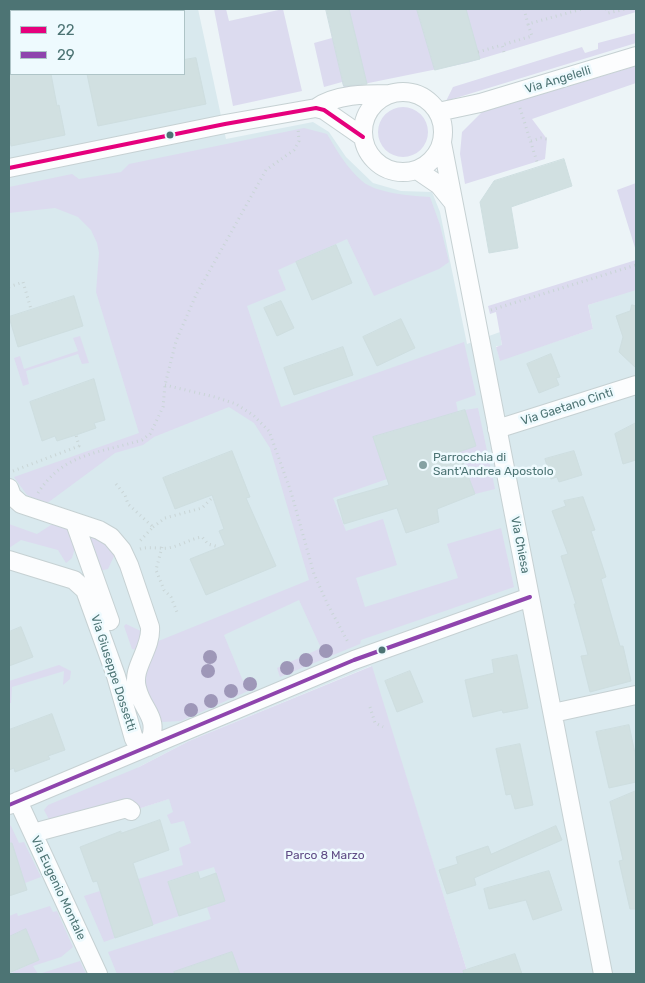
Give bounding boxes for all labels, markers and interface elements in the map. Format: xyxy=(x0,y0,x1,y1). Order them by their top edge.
legend xyxy=(10,10,185,75)
text: 22 xyxy=(57,21,75,39)
text: 29 xyxy=(57,46,75,64)
street label: Via Angelelli xyxy=(523,63,593,97)
unlabelled marker xyxy=(165,130,175,140)
street label: Via Gaetano Cinti xyxy=(519,385,615,429)
place label: Parrocchia di Sant'Andrea Apostolo xyxy=(433,451,554,479)
marker: Parrocchia di Sant'Andrea Apostolo xyxy=(417,459,429,471)
street label: Via Chiesa xyxy=(507,515,533,575)
street label: Via Giuseppe Dossetti xyxy=(87,613,139,733)
unlabelled marker xyxy=(377,645,387,655)
street label: Via Eugenio Montale xyxy=(28,834,88,942)
park label: Parco 8 Marzo xyxy=(285,849,365,863)

